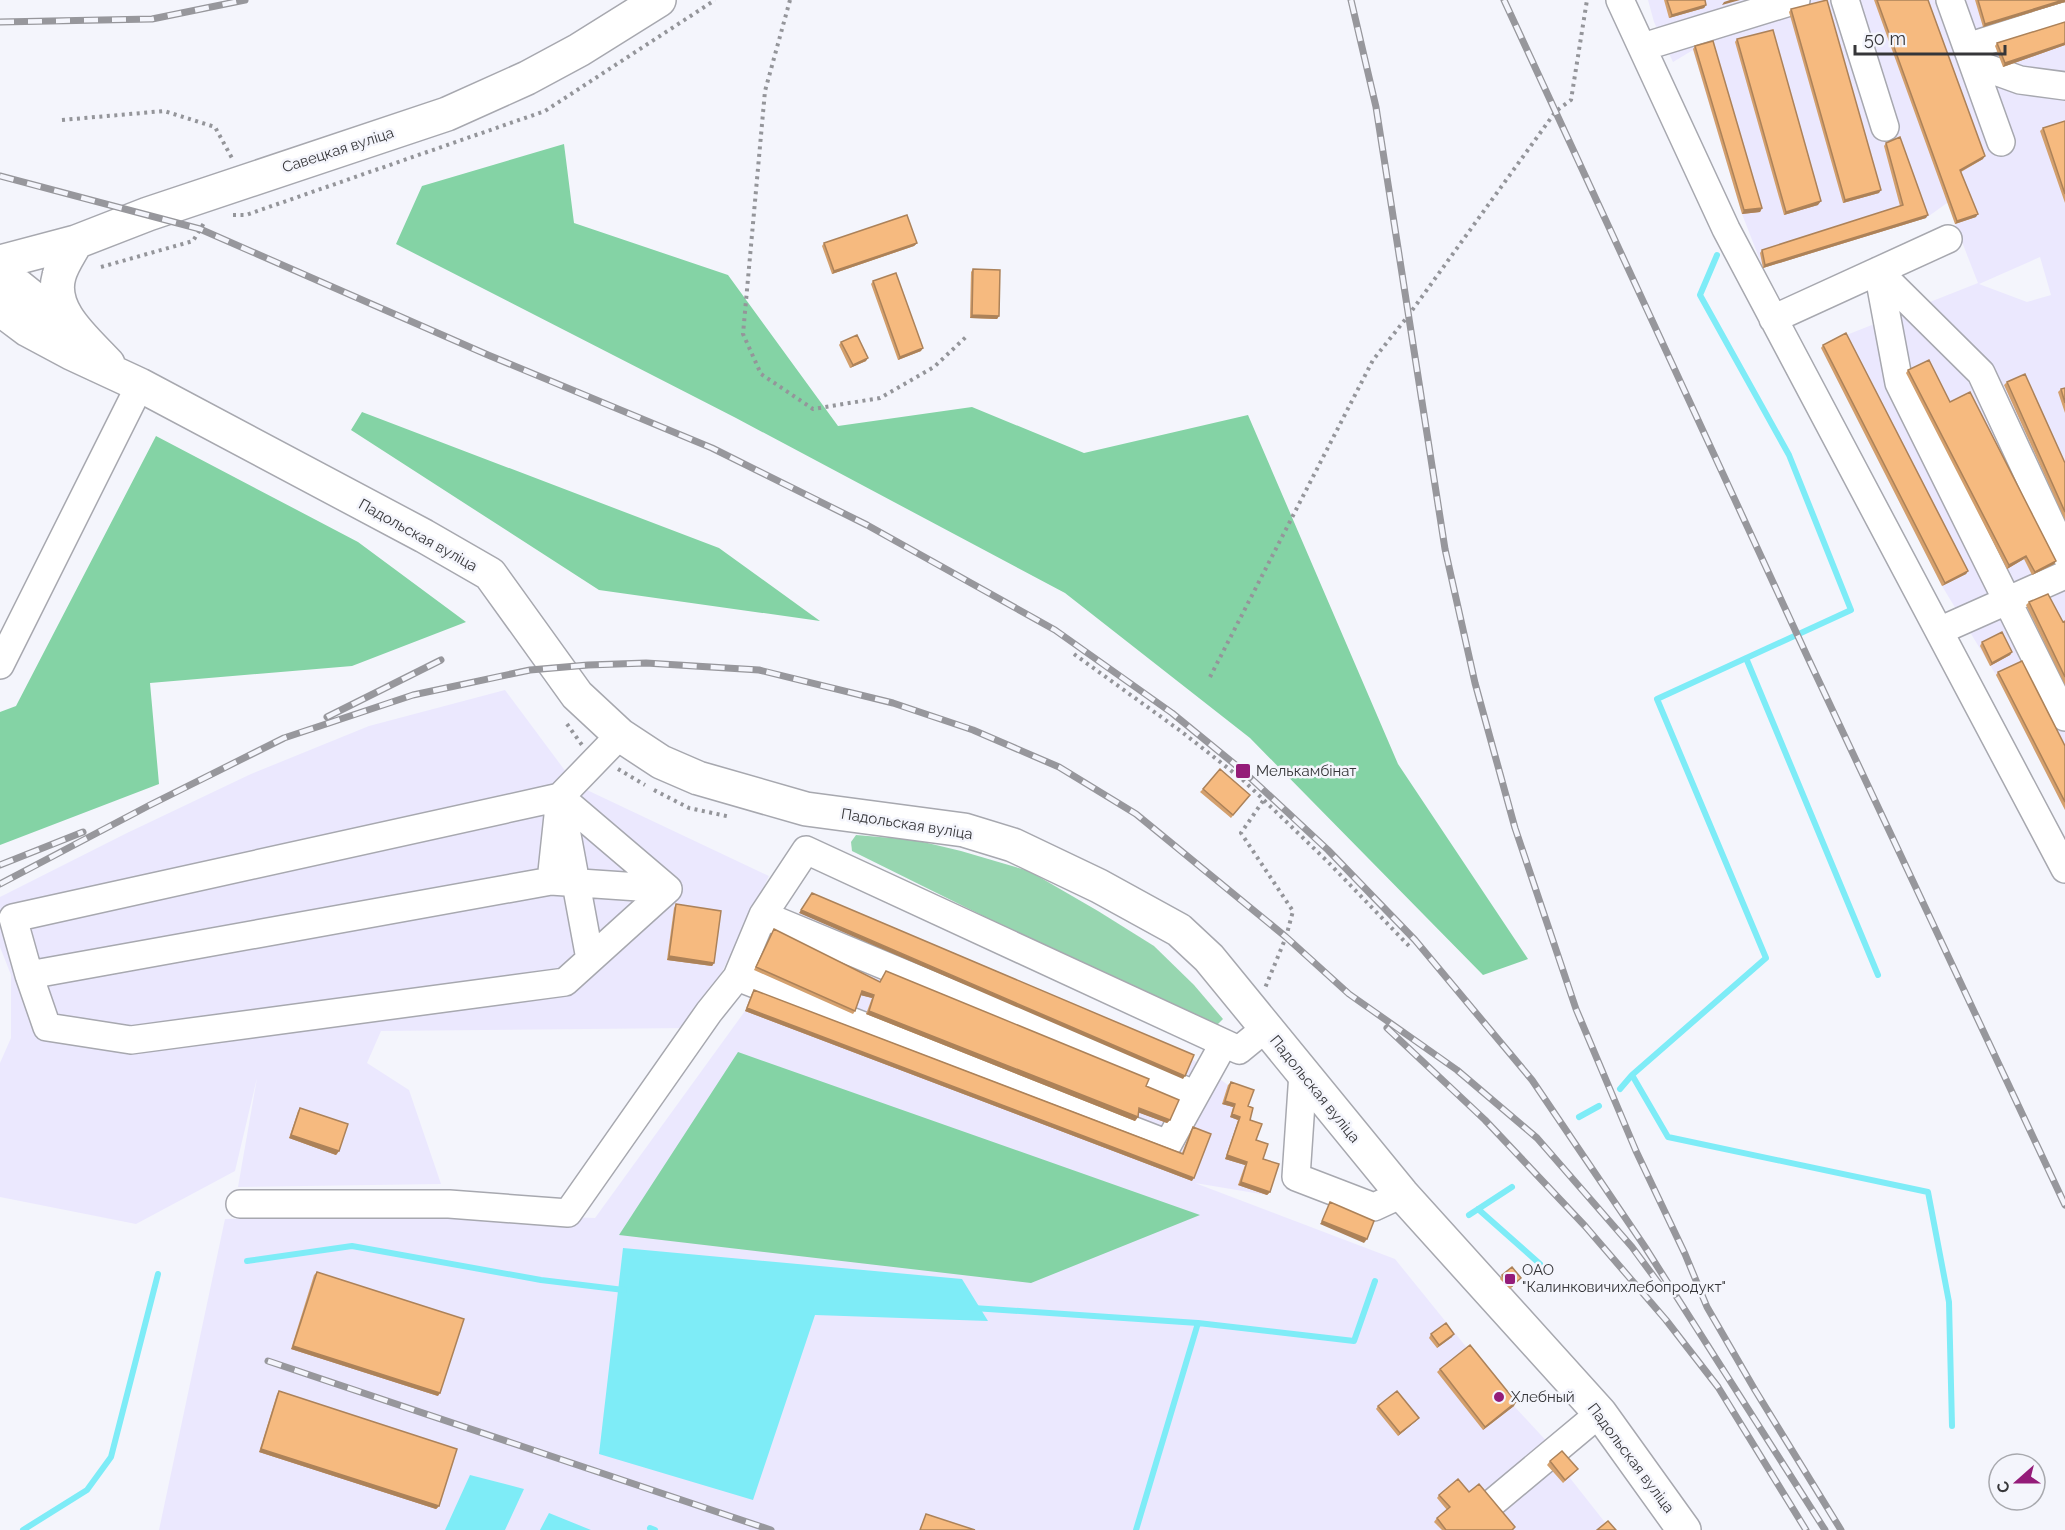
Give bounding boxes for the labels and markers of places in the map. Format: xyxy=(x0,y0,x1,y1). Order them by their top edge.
marker: Мелькамбінат xyxy=(1234,762,1252,780)
place label: Мелькамбінат xyxy=(1256,762,1356,780)
place label: ОАО "Калинковичихлебопродукт" xyxy=(1522,1261,1726,1296)
marker: ОАО "Калинковичихлебопродукт" xyxy=(1503,1272,1517,1286)
place label: Хлебный xyxy=(1511,1388,1575,1406)
marker: Хлебный xyxy=(1492,1390,1506,1404)

